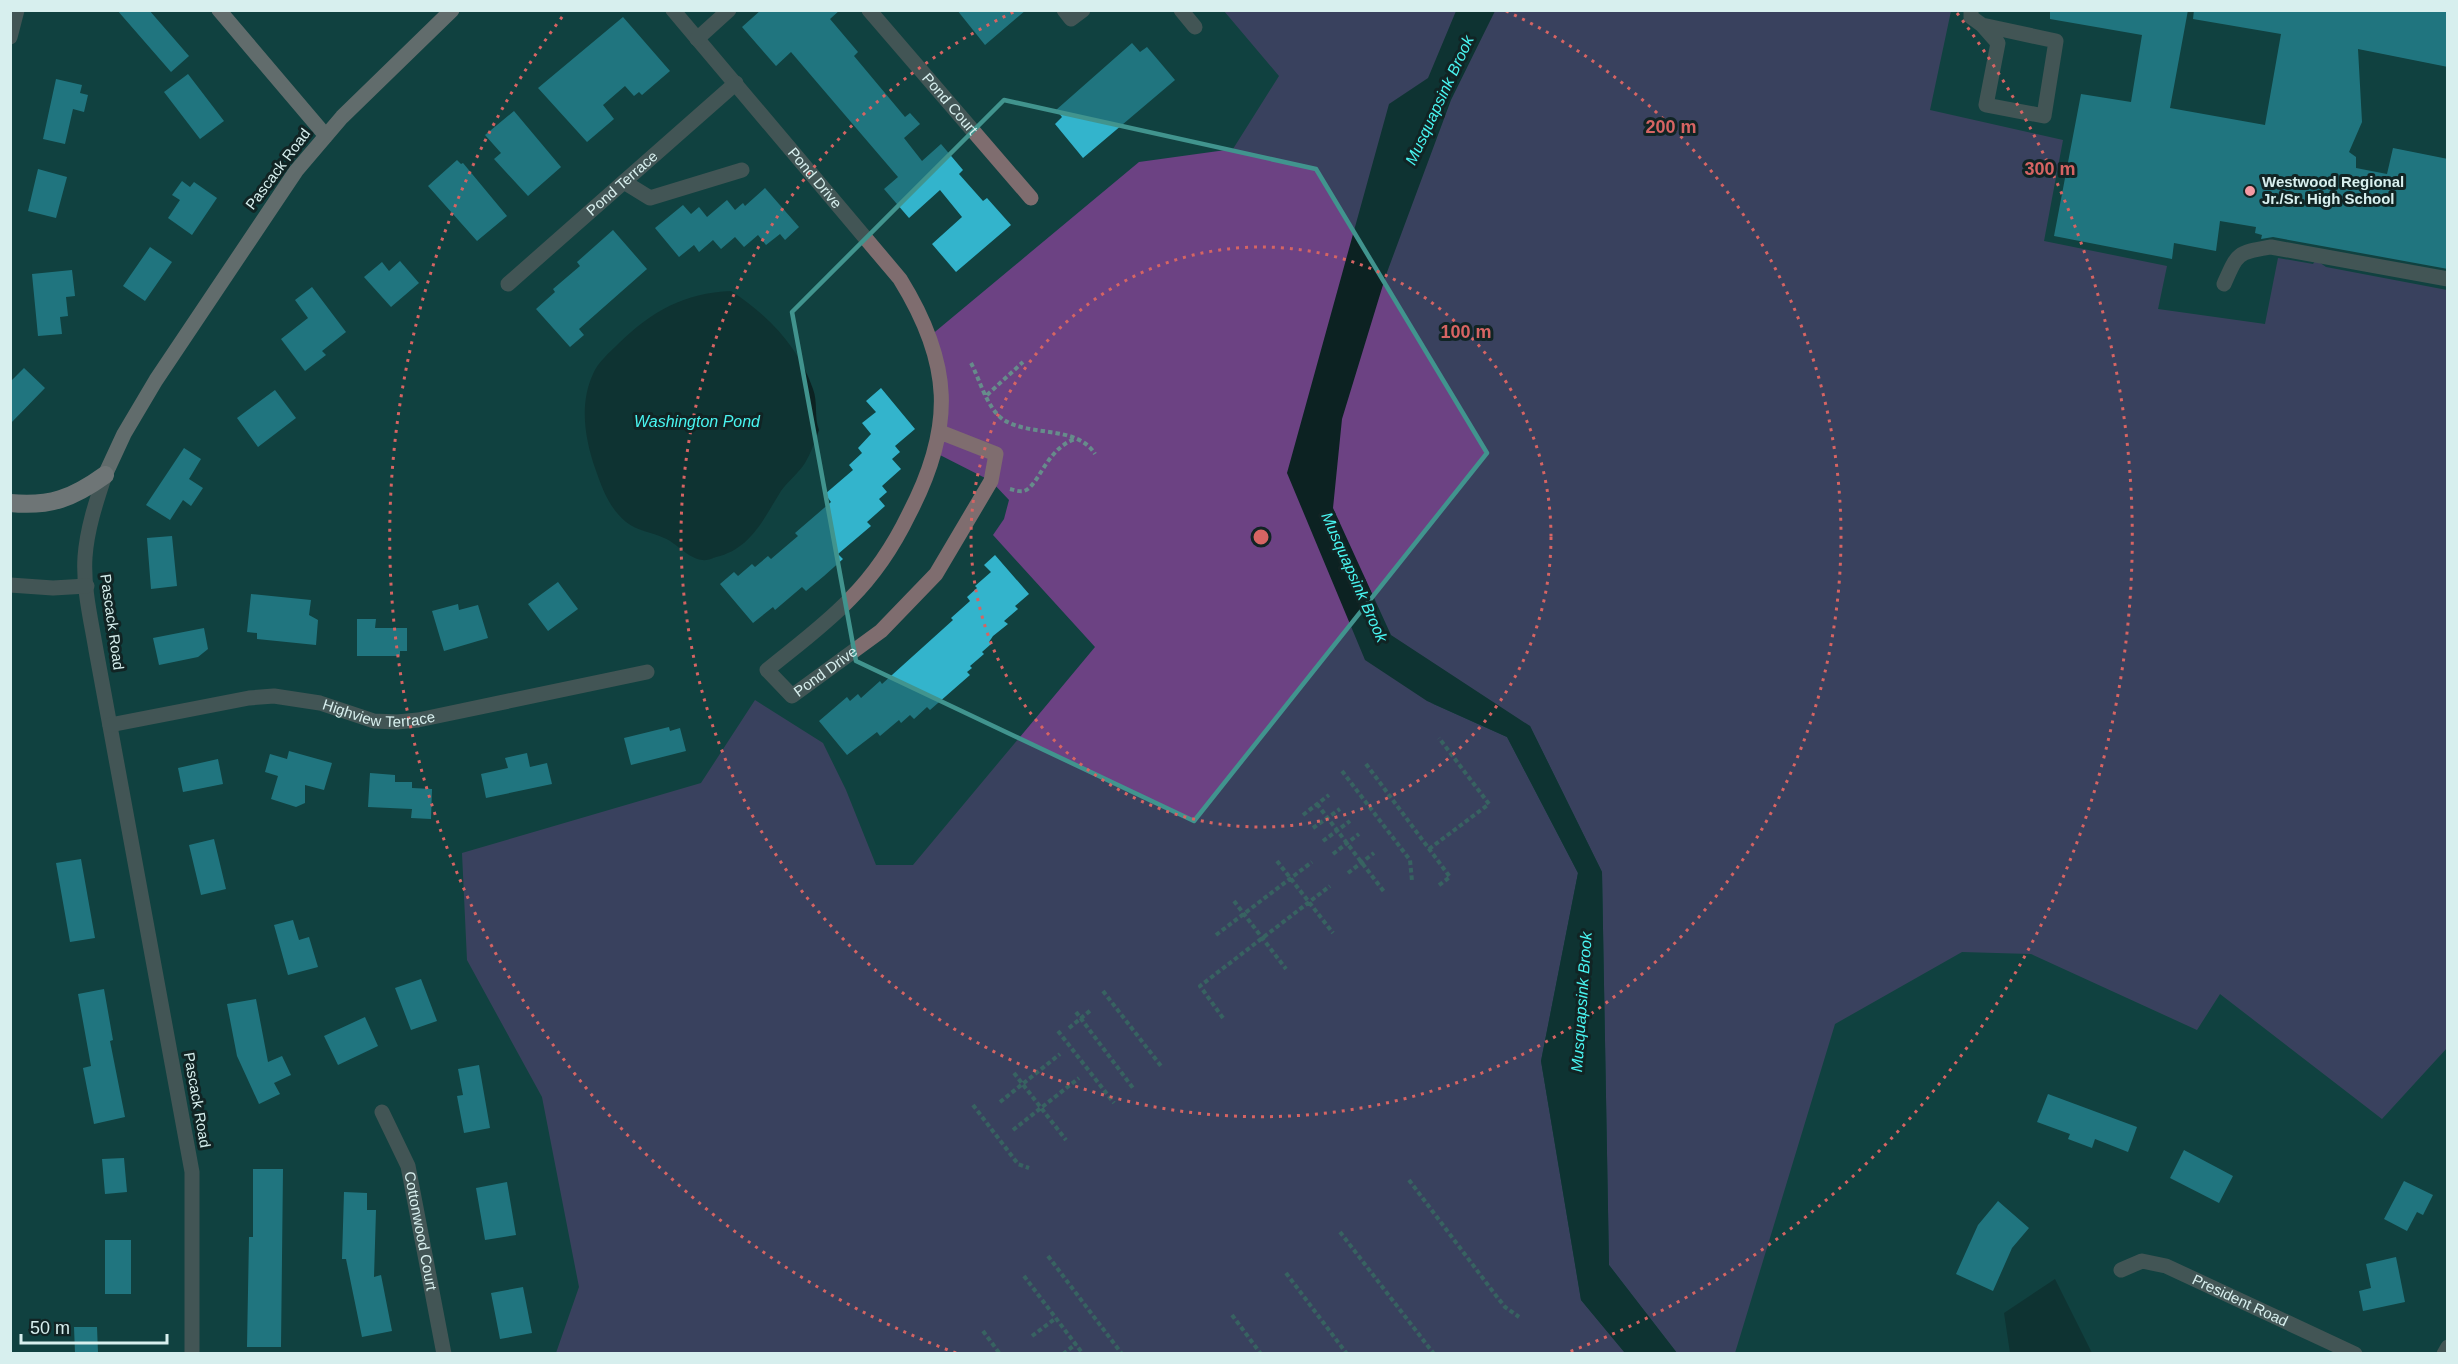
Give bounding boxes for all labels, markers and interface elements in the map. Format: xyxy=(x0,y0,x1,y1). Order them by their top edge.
water label: Musquapsink Brook xyxy=(1402,32,1477,167)
street label: Pond Court xyxy=(919,69,982,139)
text: 200 m xyxy=(1645,117,1697,137)
street label: Pascack Road xyxy=(242,125,313,212)
street label: Pond Drive xyxy=(785,144,846,212)
street label: Pond Terrace xyxy=(583,147,661,219)
text: 300 m xyxy=(2024,159,2076,179)
place label: Westwood Regional Jr./Sr. High School xyxy=(2262,173,2404,207)
marker: Westwood Regional Jr./Sr. High School xyxy=(2243,184,2257,198)
text: 100 m xyxy=(1440,322,1492,342)
water label: Washington Pond xyxy=(634,413,761,430)
water label: Musquapsink Brook xyxy=(1318,510,1391,646)
centre of rings xyxy=(1251,527,1271,547)
street label: Pascack Road xyxy=(97,573,128,671)
street label: Pond Drive xyxy=(790,642,860,700)
street label: Highview Terrace xyxy=(321,696,436,730)
water label: Musquapsink Brook xyxy=(1568,930,1595,1073)
street label: Pascack Road xyxy=(181,1051,214,1149)
street label: Cottonwood Court xyxy=(401,1170,441,1293)
street label: President Road xyxy=(2190,1270,2291,1330)
scale bar xyxy=(21,1307,166,1345)
text: 50 m xyxy=(30,1318,70,1338)

